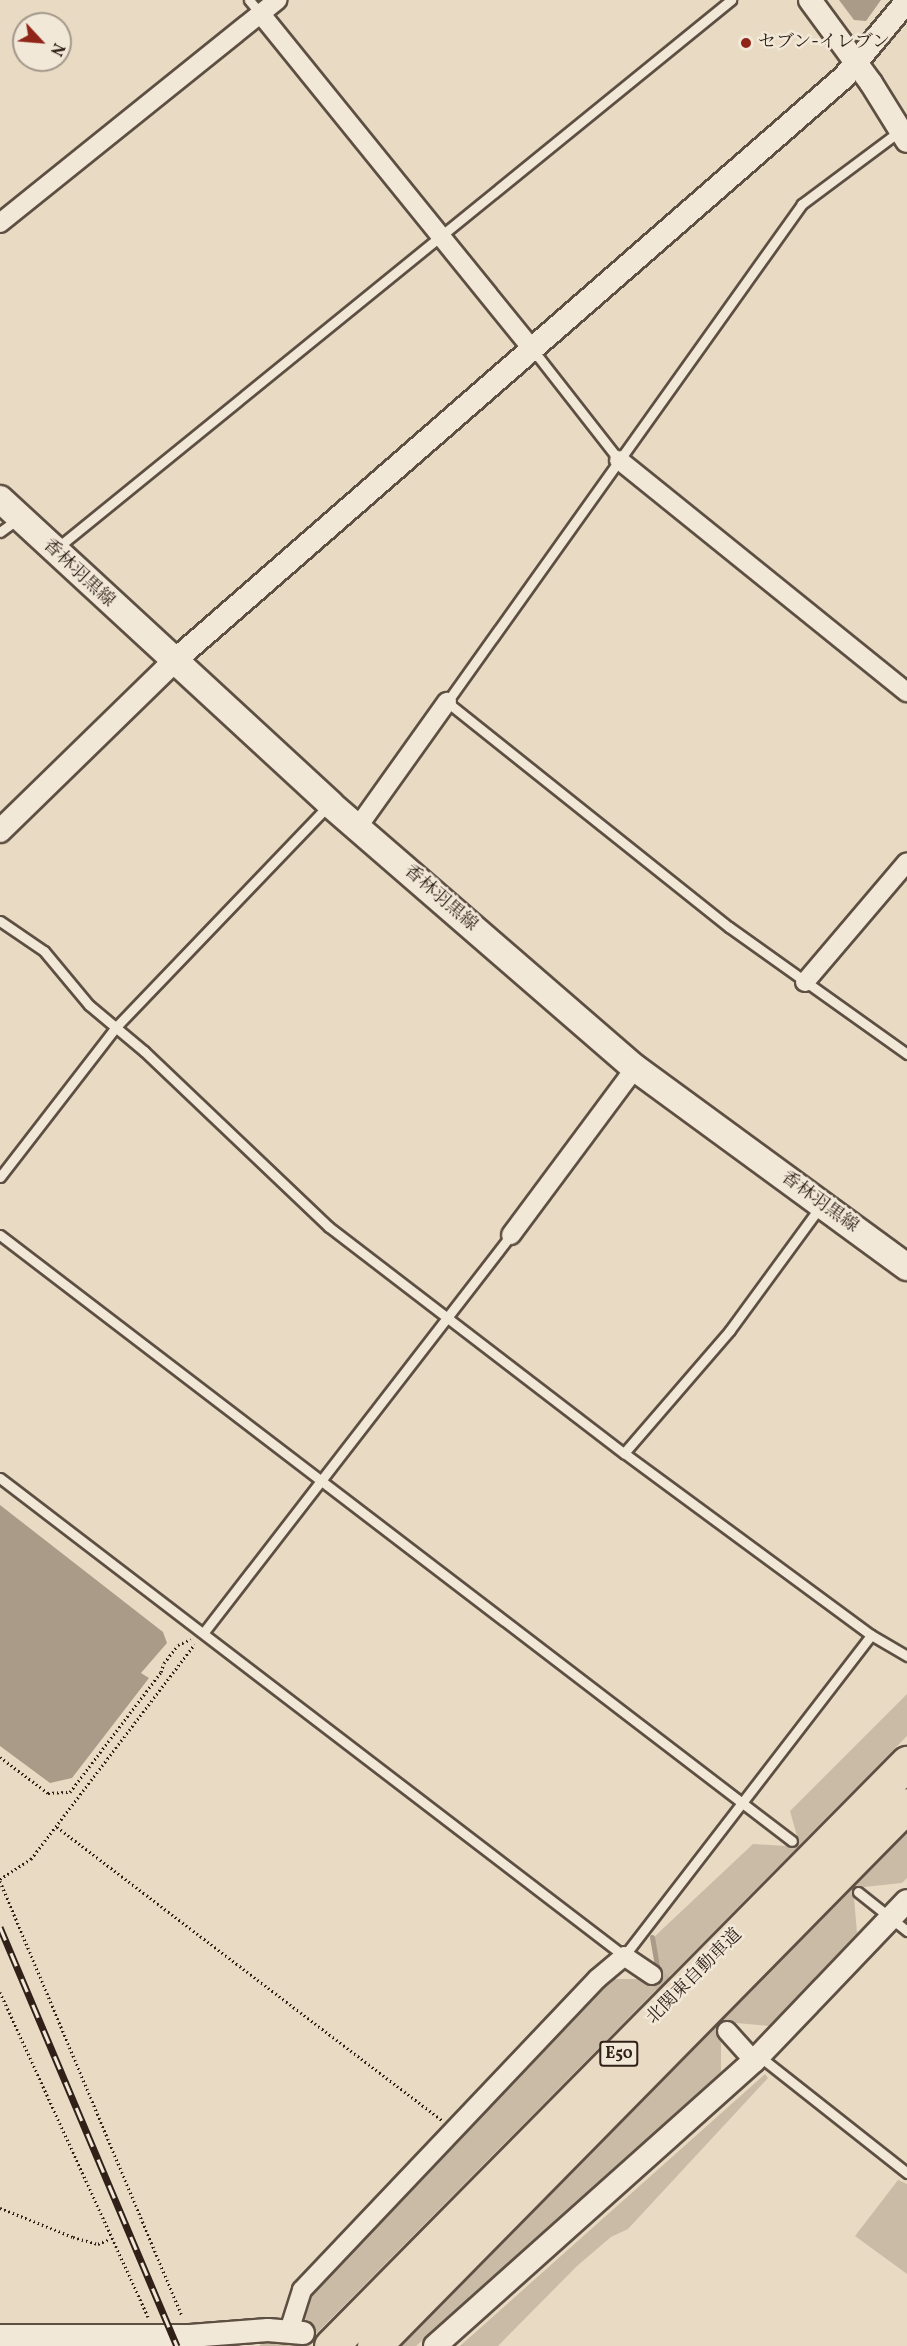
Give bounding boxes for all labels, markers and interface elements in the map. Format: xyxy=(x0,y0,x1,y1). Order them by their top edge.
north arrow xyxy=(12,12,72,72)
place label: セブン-イレブン xyxy=(758,32,892,54)
marker: セブン-イレブン xyxy=(739,36,753,50)
text: N xyxy=(44,39,69,59)
street label: 香林羽黒線 xyxy=(38,535,118,613)
street label: 香林羽黒線 xyxy=(399,861,481,937)
street label: 香林羽黒線 xyxy=(776,1168,862,1238)
street label: 北関東自動車道 xyxy=(643,1925,747,2029)
road number: E50 xyxy=(598,2041,640,2067)

